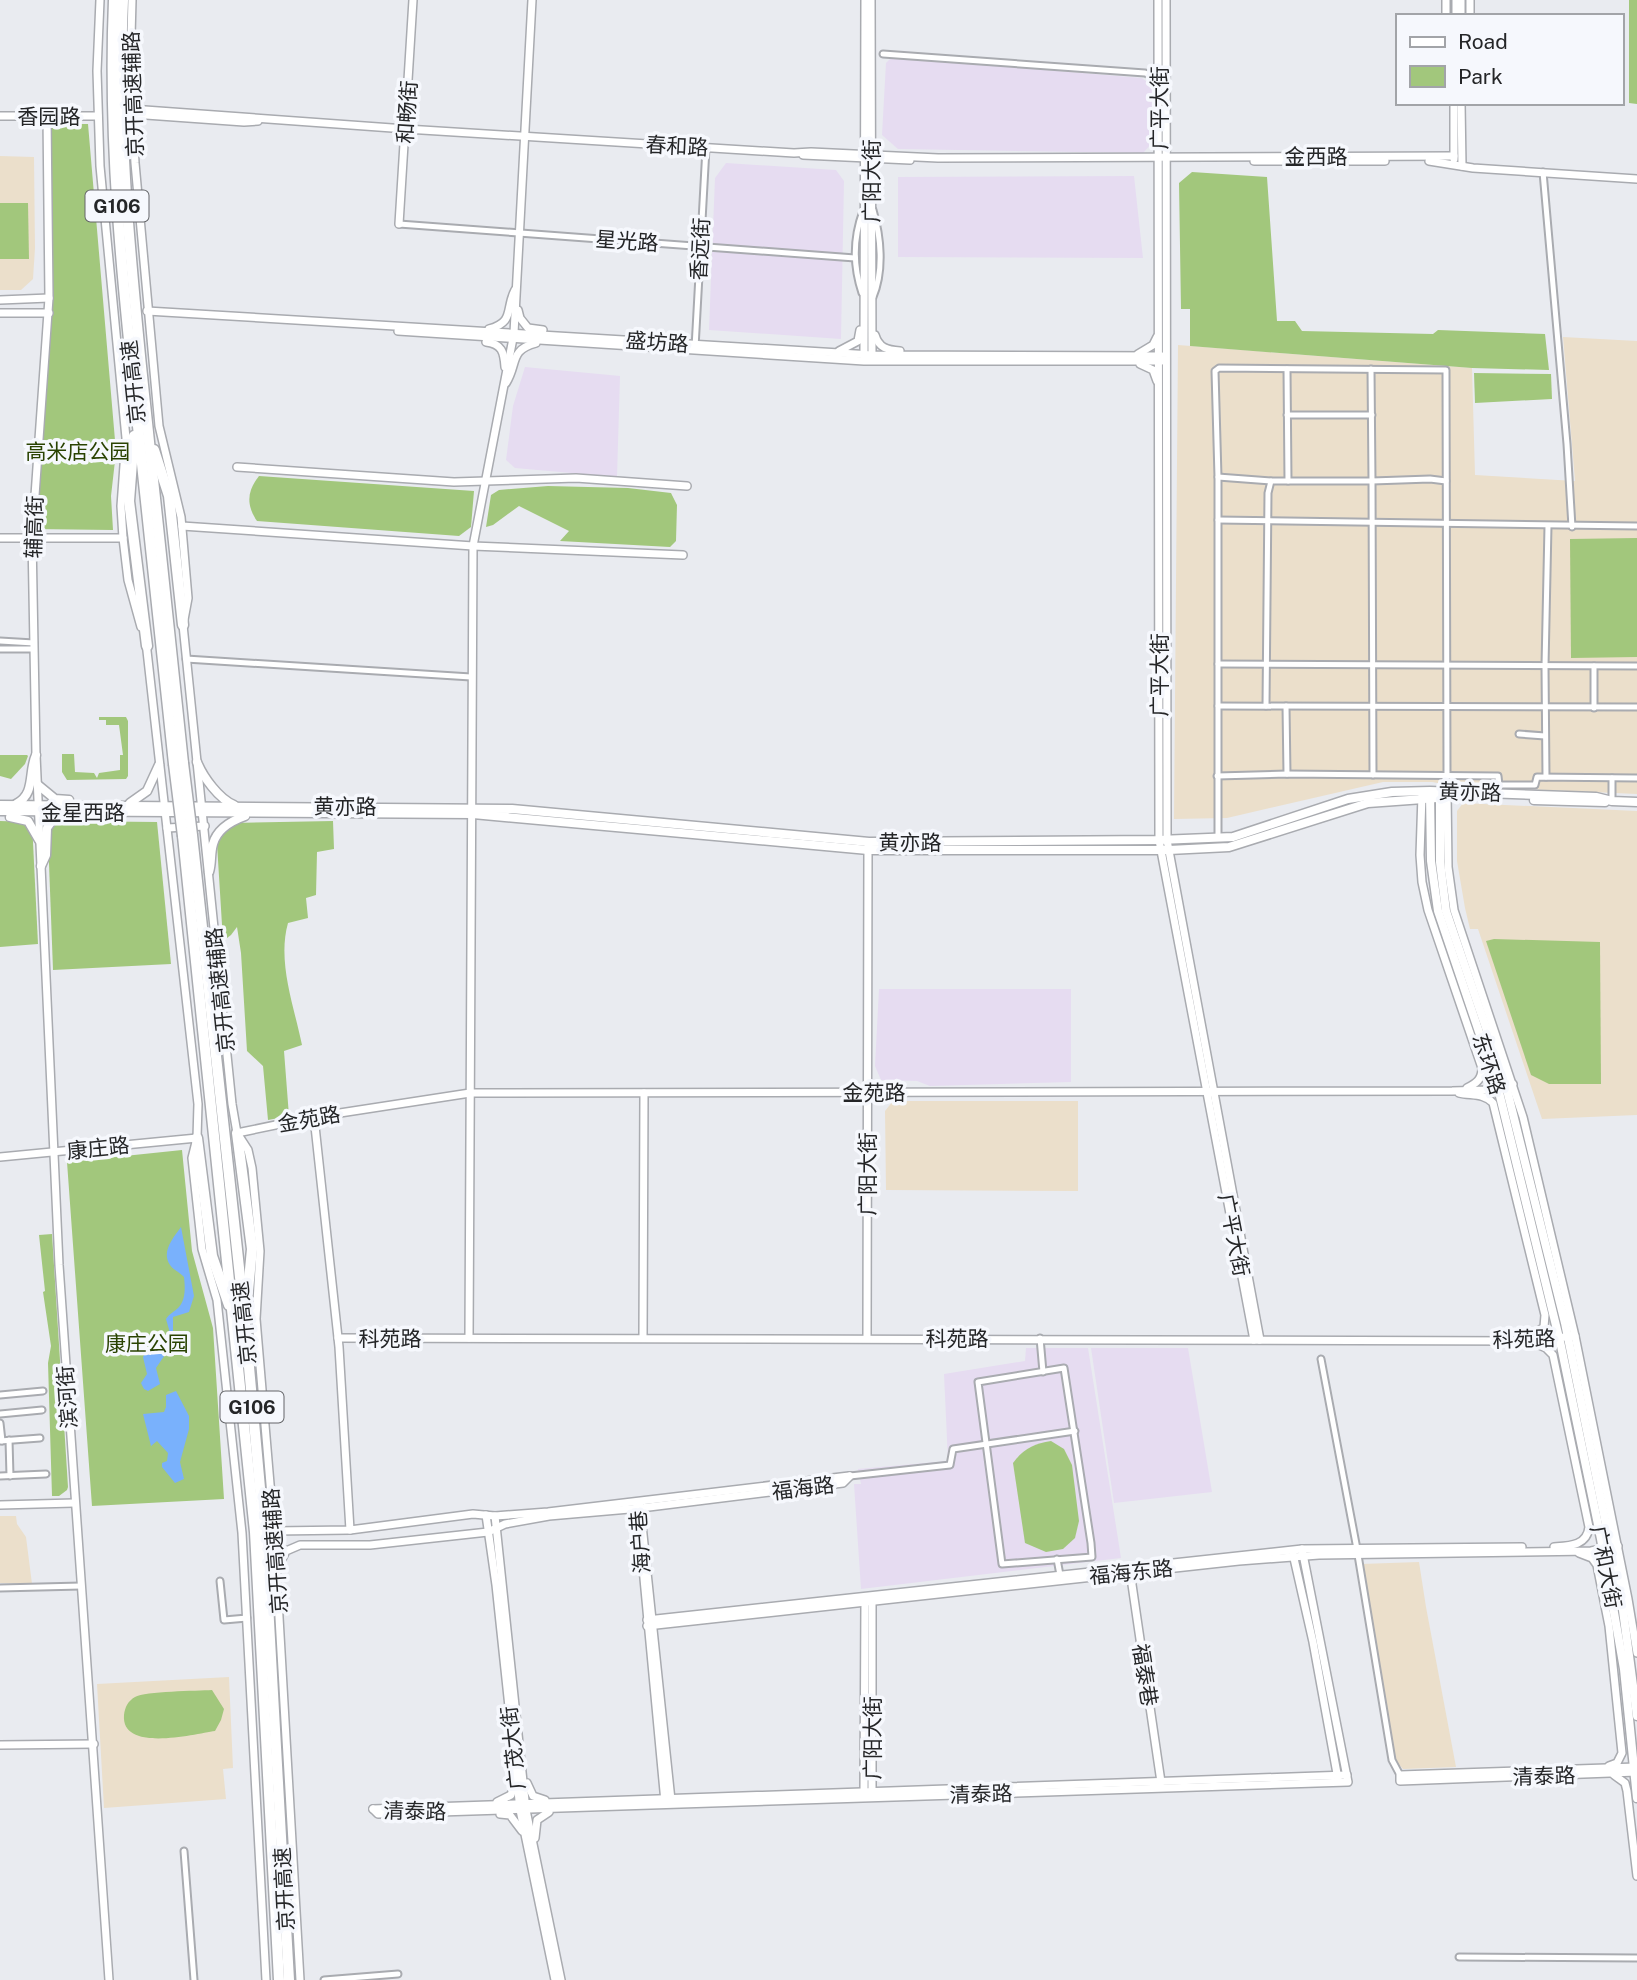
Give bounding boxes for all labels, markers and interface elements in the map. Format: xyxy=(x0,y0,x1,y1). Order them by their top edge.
legend xyxy=(1396,14,1623,105)
text: Road xyxy=(1458,29,1508,54)
street label: 京开高速辅路 xyxy=(118,31,148,157)
text: Park xyxy=(1458,64,1503,89)
street label: 广平大街 xyxy=(1147,66,1172,150)
street label: 和畅街 xyxy=(392,80,422,144)
street label: 香园路 xyxy=(18,104,81,129)
street label: 春和路 xyxy=(645,132,709,160)
street label: 广阳大街 xyxy=(859,139,884,223)
street label: 金西路 xyxy=(1285,144,1348,169)
road number: G106 xyxy=(86,190,148,222)
street label: 香远街 xyxy=(686,217,714,281)
street label: 星光路 xyxy=(595,226,659,256)
street label: 盛坊路 xyxy=(625,327,689,357)
street label: 京开高速 xyxy=(116,339,150,425)
park label: 高米店公园 xyxy=(26,439,131,464)
street label: 辅高街 xyxy=(20,495,48,559)
street label: 广平大街 xyxy=(1147,633,1172,717)
street label: 黄亦路 xyxy=(1438,778,1502,806)
street label: 黄亦路 xyxy=(314,794,377,819)
street label: 金星西路 xyxy=(41,800,125,825)
street label: 黄亦路 xyxy=(879,830,942,855)
street label: 京开高速辅路 xyxy=(201,926,239,1054)
street label: 东环路 xyxy=(1467,1030,1511,1098)
street label: 金苑路 xyxy=(843,1080,906,1105)
street label: 金苑路 xyxy=(276,1101,342,1137)
street label: 康庄路 xyxy=(65,1132,131,1164)
street label: 广阳大街 xyxy=(855,1132,880,1216)
street label: 广平大街 xyxy=(1214,1191,1254,1279)
street label: 京开高速 xyxy=(227,1280,261,1366)
street label: 科苑路 xyxy=(1492,1325,1556,1353)
street label: 科苑路 xyxy=(359,1326,422,1351)
street label: 科苑路 xyxy=(926,1326,989,1351)
park label: 康庄公园 xyxy=(105,1331,189,1356)
street label: 滨河街 xyxy=(52,1365,82,1429)
road number: G106 xyxy=(220,1392,284,1422)
street label: 福海路 xyxy=(770,1472,836,1504)
street label: 京开高速辅路 xyxy=(258,1487,292,1615)
street label: 海户巷 xyxy=(625,1510,655,1574)
street label: 广和大街 xyxy=(1586,1523,1626,1611)
street label: 福海东路 xyxy=(1088,1555,1174,1589)
street label: 福泰巷 xyxy=(1128,1642,1162,1708)
street label: 广阳大街 xyxy=(860,1696,885,1780)
street label: 广茂大街 xyxy=(496,1705,530,1791)
street label: 清泰路 xyxy=(1512,1762,1576,1790)
street label: 清泰路 xyxy=(949,1780,1013,1808)
street label: 清泰路 xyxy=(383,1798,447,1824)
street label: 京开高速 xyxy=(269,1846,299,1932)

